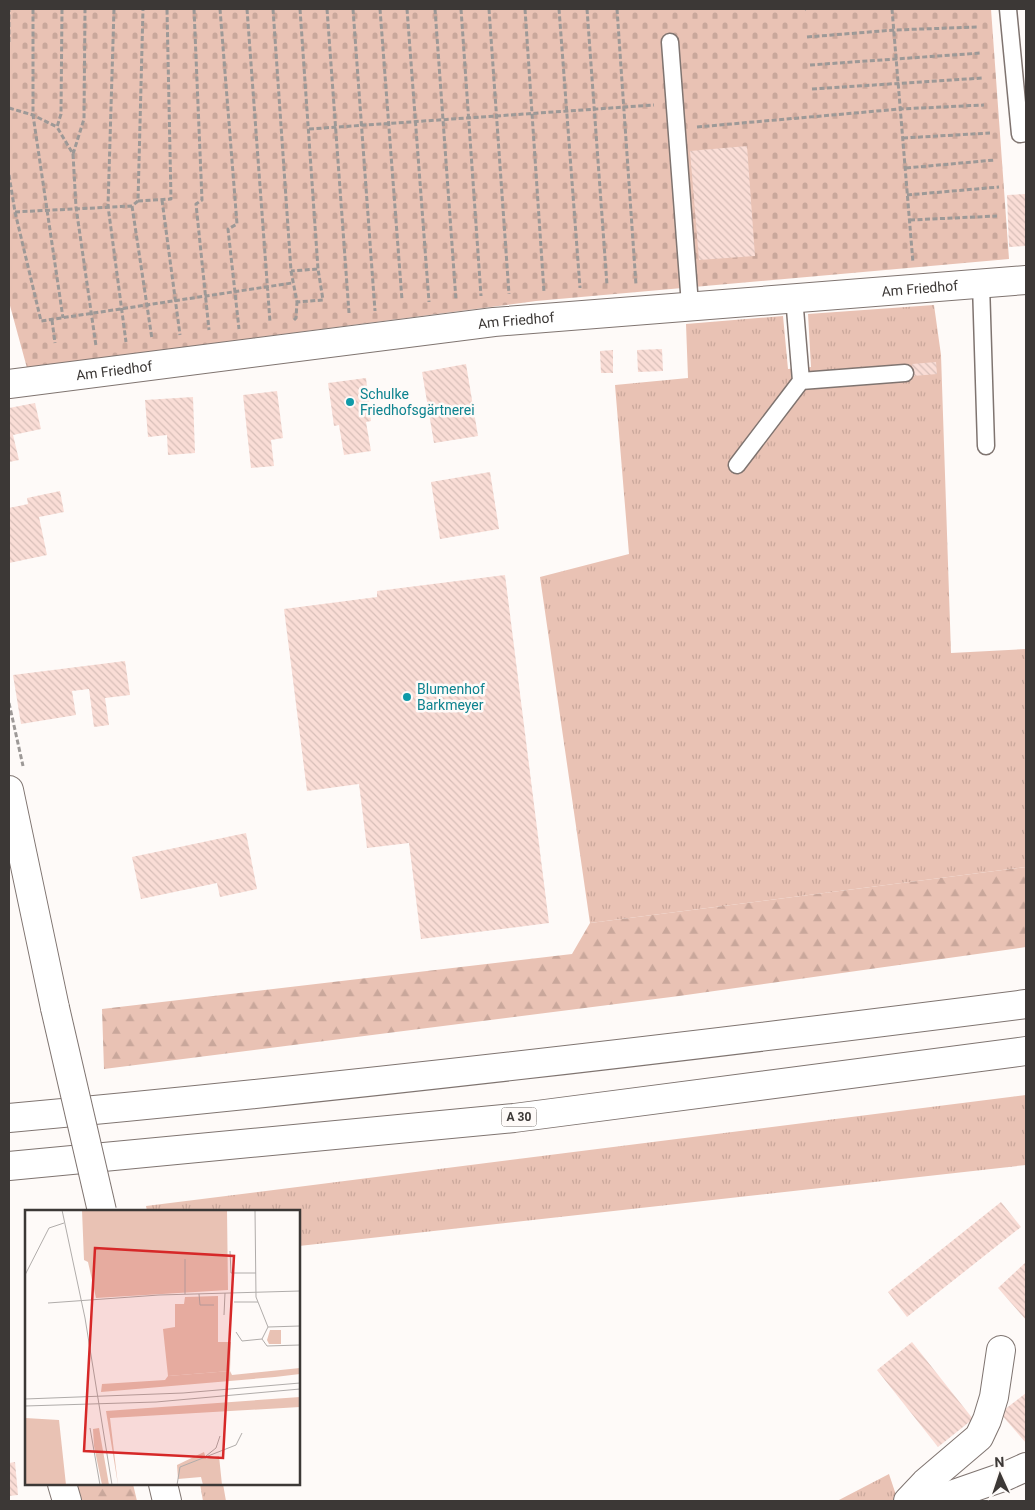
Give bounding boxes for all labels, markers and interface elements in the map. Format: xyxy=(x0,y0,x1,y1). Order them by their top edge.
street label: Am Friedhof xyxy=(881,277,959,299)
street label: Am Friedhof xyxy=(477,309,555,332)
street label: Am Friedhof xyxy=(75,358,153,383)
place label: Schulke Friedhofsgärtnerei xyxy=(360,386,475,418)
marker: Schulke Friedhofsgärtnerei xyxy=(344,396,356,408)
place label: Blumenhof Barkmeyer xyxy=(417,681,485,713)
marker: Blumenhof Barkmeyer xyxy=(401,691,413,703)
road number: A 30 xyxy=(502,1108,536,1126)
inset map xyxy=(25,1210,300,1485)
north arrow xyxy=(975,1450,1025,1500)
text: N xyxy=(994,1454,1005,1470)

